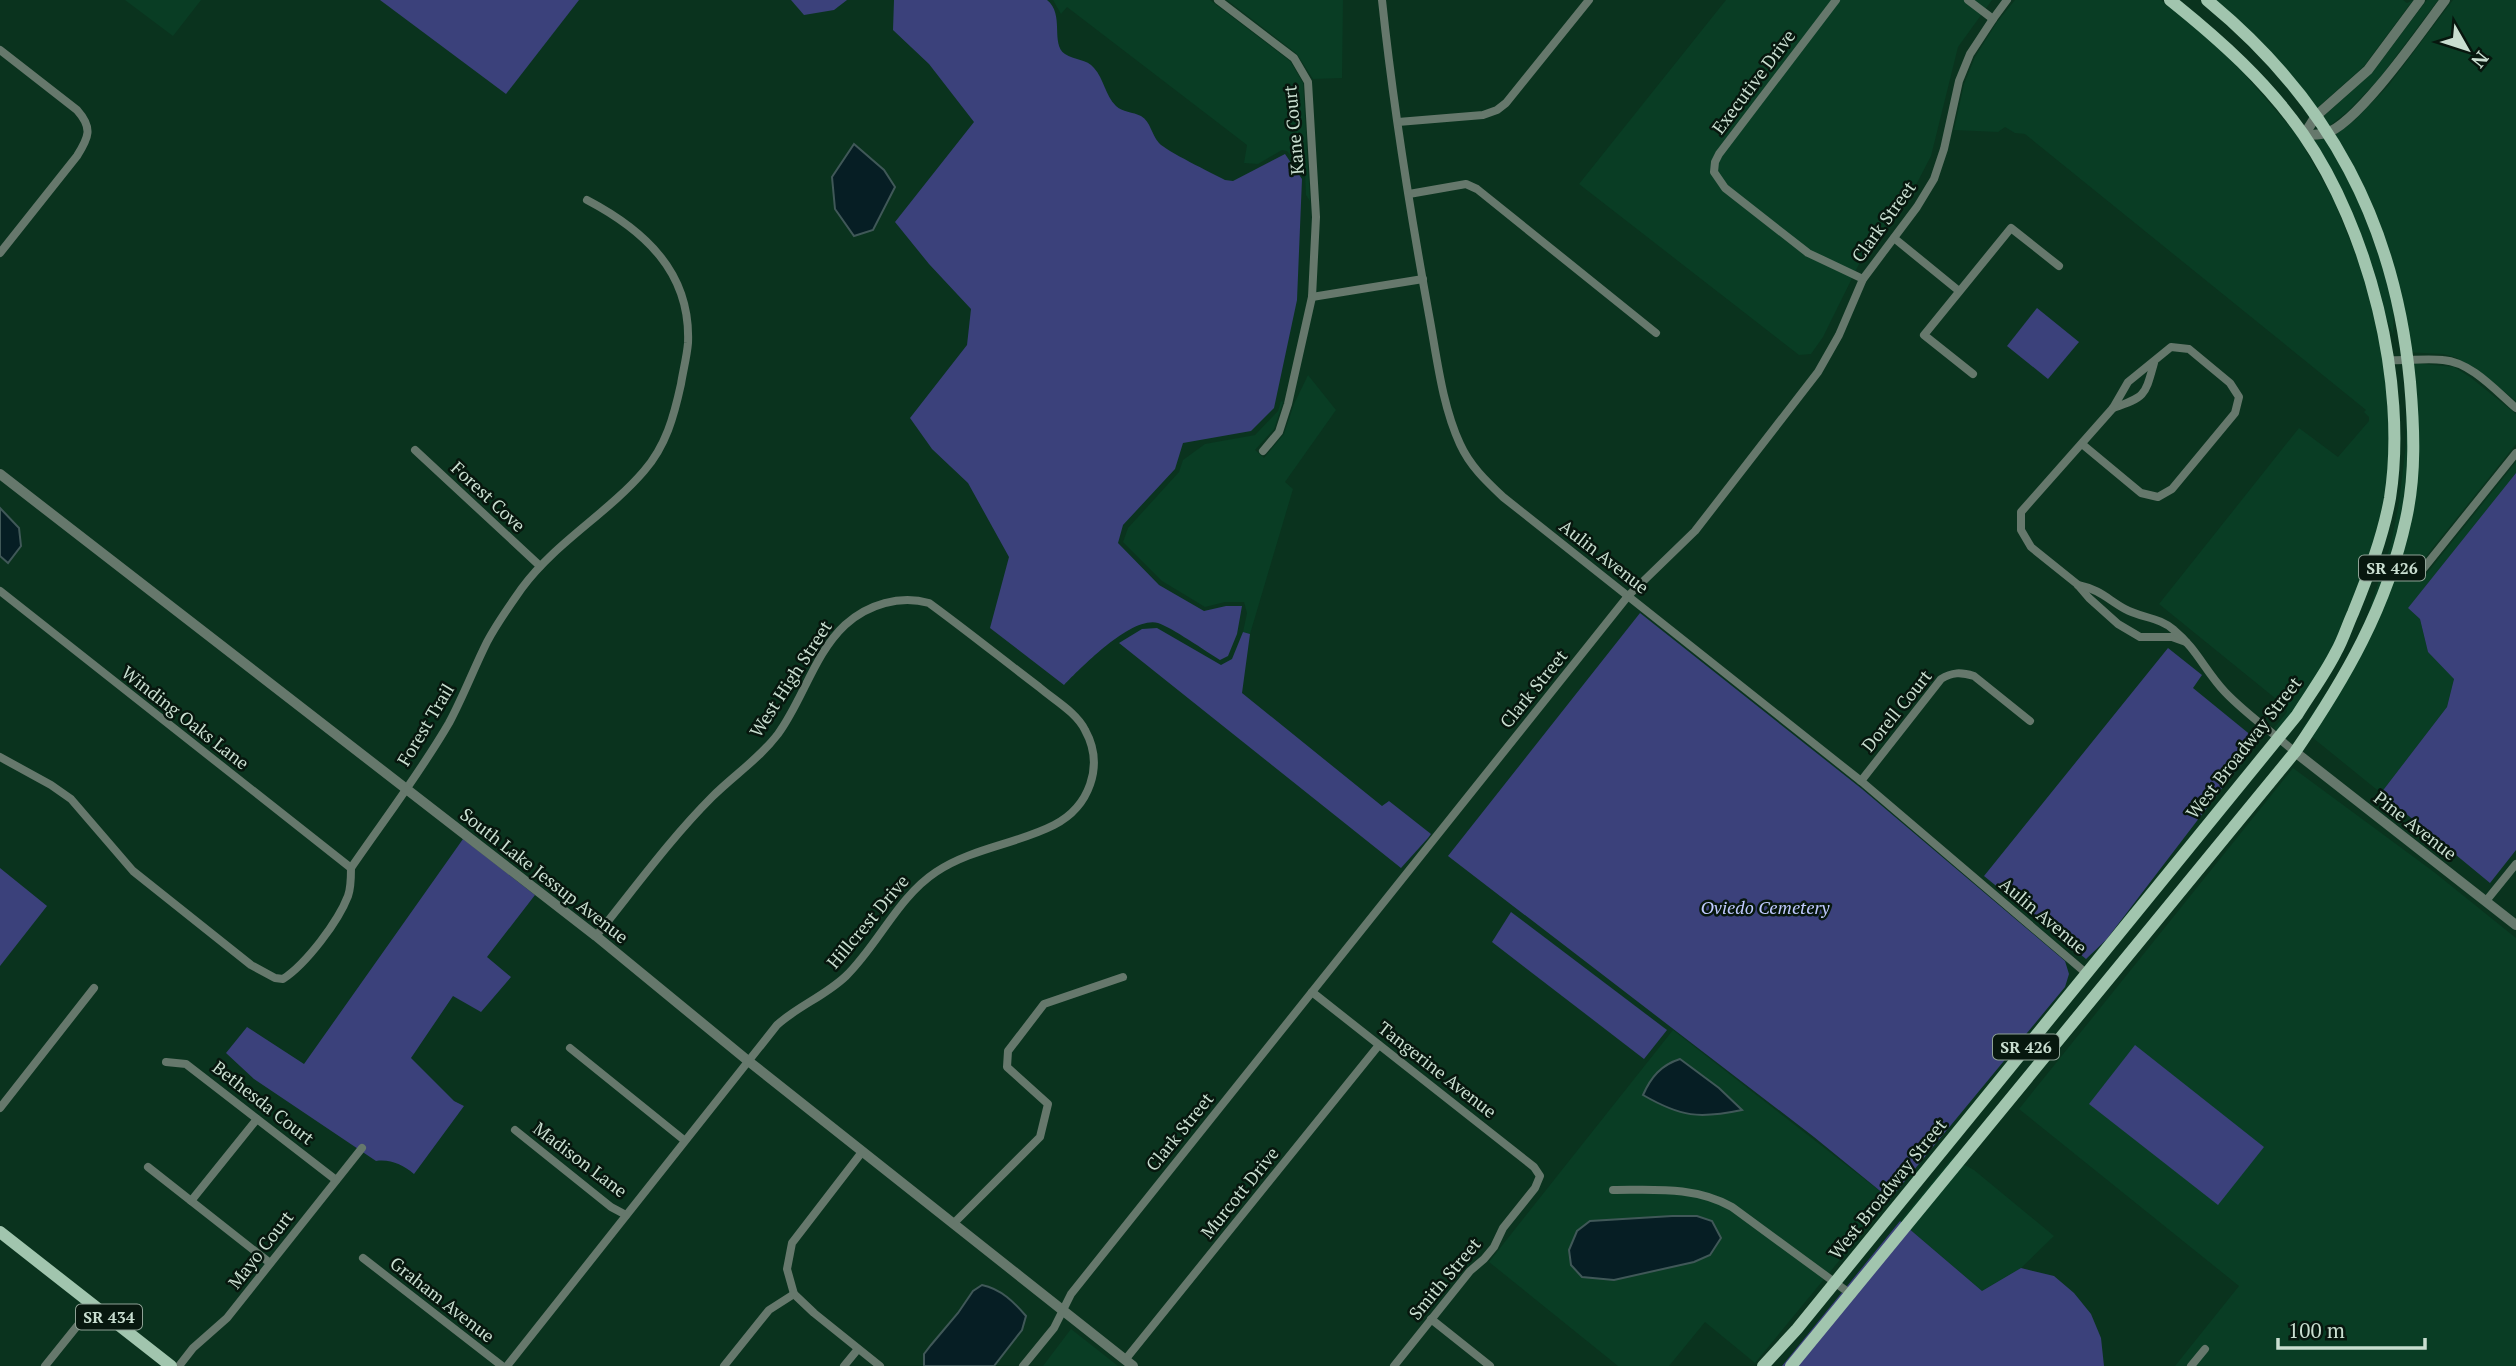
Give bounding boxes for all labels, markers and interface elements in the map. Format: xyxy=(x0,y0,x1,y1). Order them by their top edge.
north arrow xyxy=(2432,14,2502,84)
street label: Executive Drive xyxy=(1706,24,1800,138)
text: N xyxy=(2466,47,2495,74)
street label: Kane Court xyxy=(1277,84,1309,176)
street label: Clark Street xyxy=(1846,176,1921,267)
street label: Forest Cove xyxy=(446,456,531,537)
street label: Aulin Avenue xyxy=(1555,514,1654,599)
road number: SR 426 xyxy=(2359,555,2425,580)
street label: West High Street xyxy=(743,615,837,741)
street label: Clark Street xyxy=(1494,644,1573,733)
street label: Winding Oaks Lane xyxy=(117,660,254,775)
street label: Dorell Court xyxy=(1856,664,1937,756)
street label: West Broadway Street xyxy=(2180,671,2306,823)
street label: Forest Trail xyxy=(391,679,459,770)
street label: Pine Avenue xyxy=(2369,785,2462,865)
street label: South Lake Jessup Avenue xyxy=(456,802,634,948)
street label: Hillcrest Drive xyxy=(821,869,914,973)
street label: Aulin Avenue xyxy=(1995,872,2092,959)
park label: Oviedo Cemetery xyxy=(1701,895,1830,919)
street label: Tangerine Avenue xyxy=(1374,1015,1502,1123)
road number: SR 426 xyxy=(1993,1035,2059,1060)
street label: Bethesda Court xyxy=(208,1055,320,1150)
street label: Clark Street xyxy=(1140,1087,1219,1176)
street label: West Broadway Street xyxy=(1823,1113,1952,1264)
street label: Madison Lane xyxy=(529,1116,632,1202)
street label: Murcott Drive xyxy=(1195,1142,1284,1243)
street label: Mayo Court xyxy=(222,1205,298,1293)
street label: Smith Street xyxy=(1403,1232,1486,1324)
street label: Graham Avenue xyxy=(385,1251,500,1348)
road number: SR 434 xyxy=(76,1304,142,1330)
scale bar xyxy=(2278,1306,2425,1350)
text: 100 m xyxy=(2288,1316,2345,1344)

